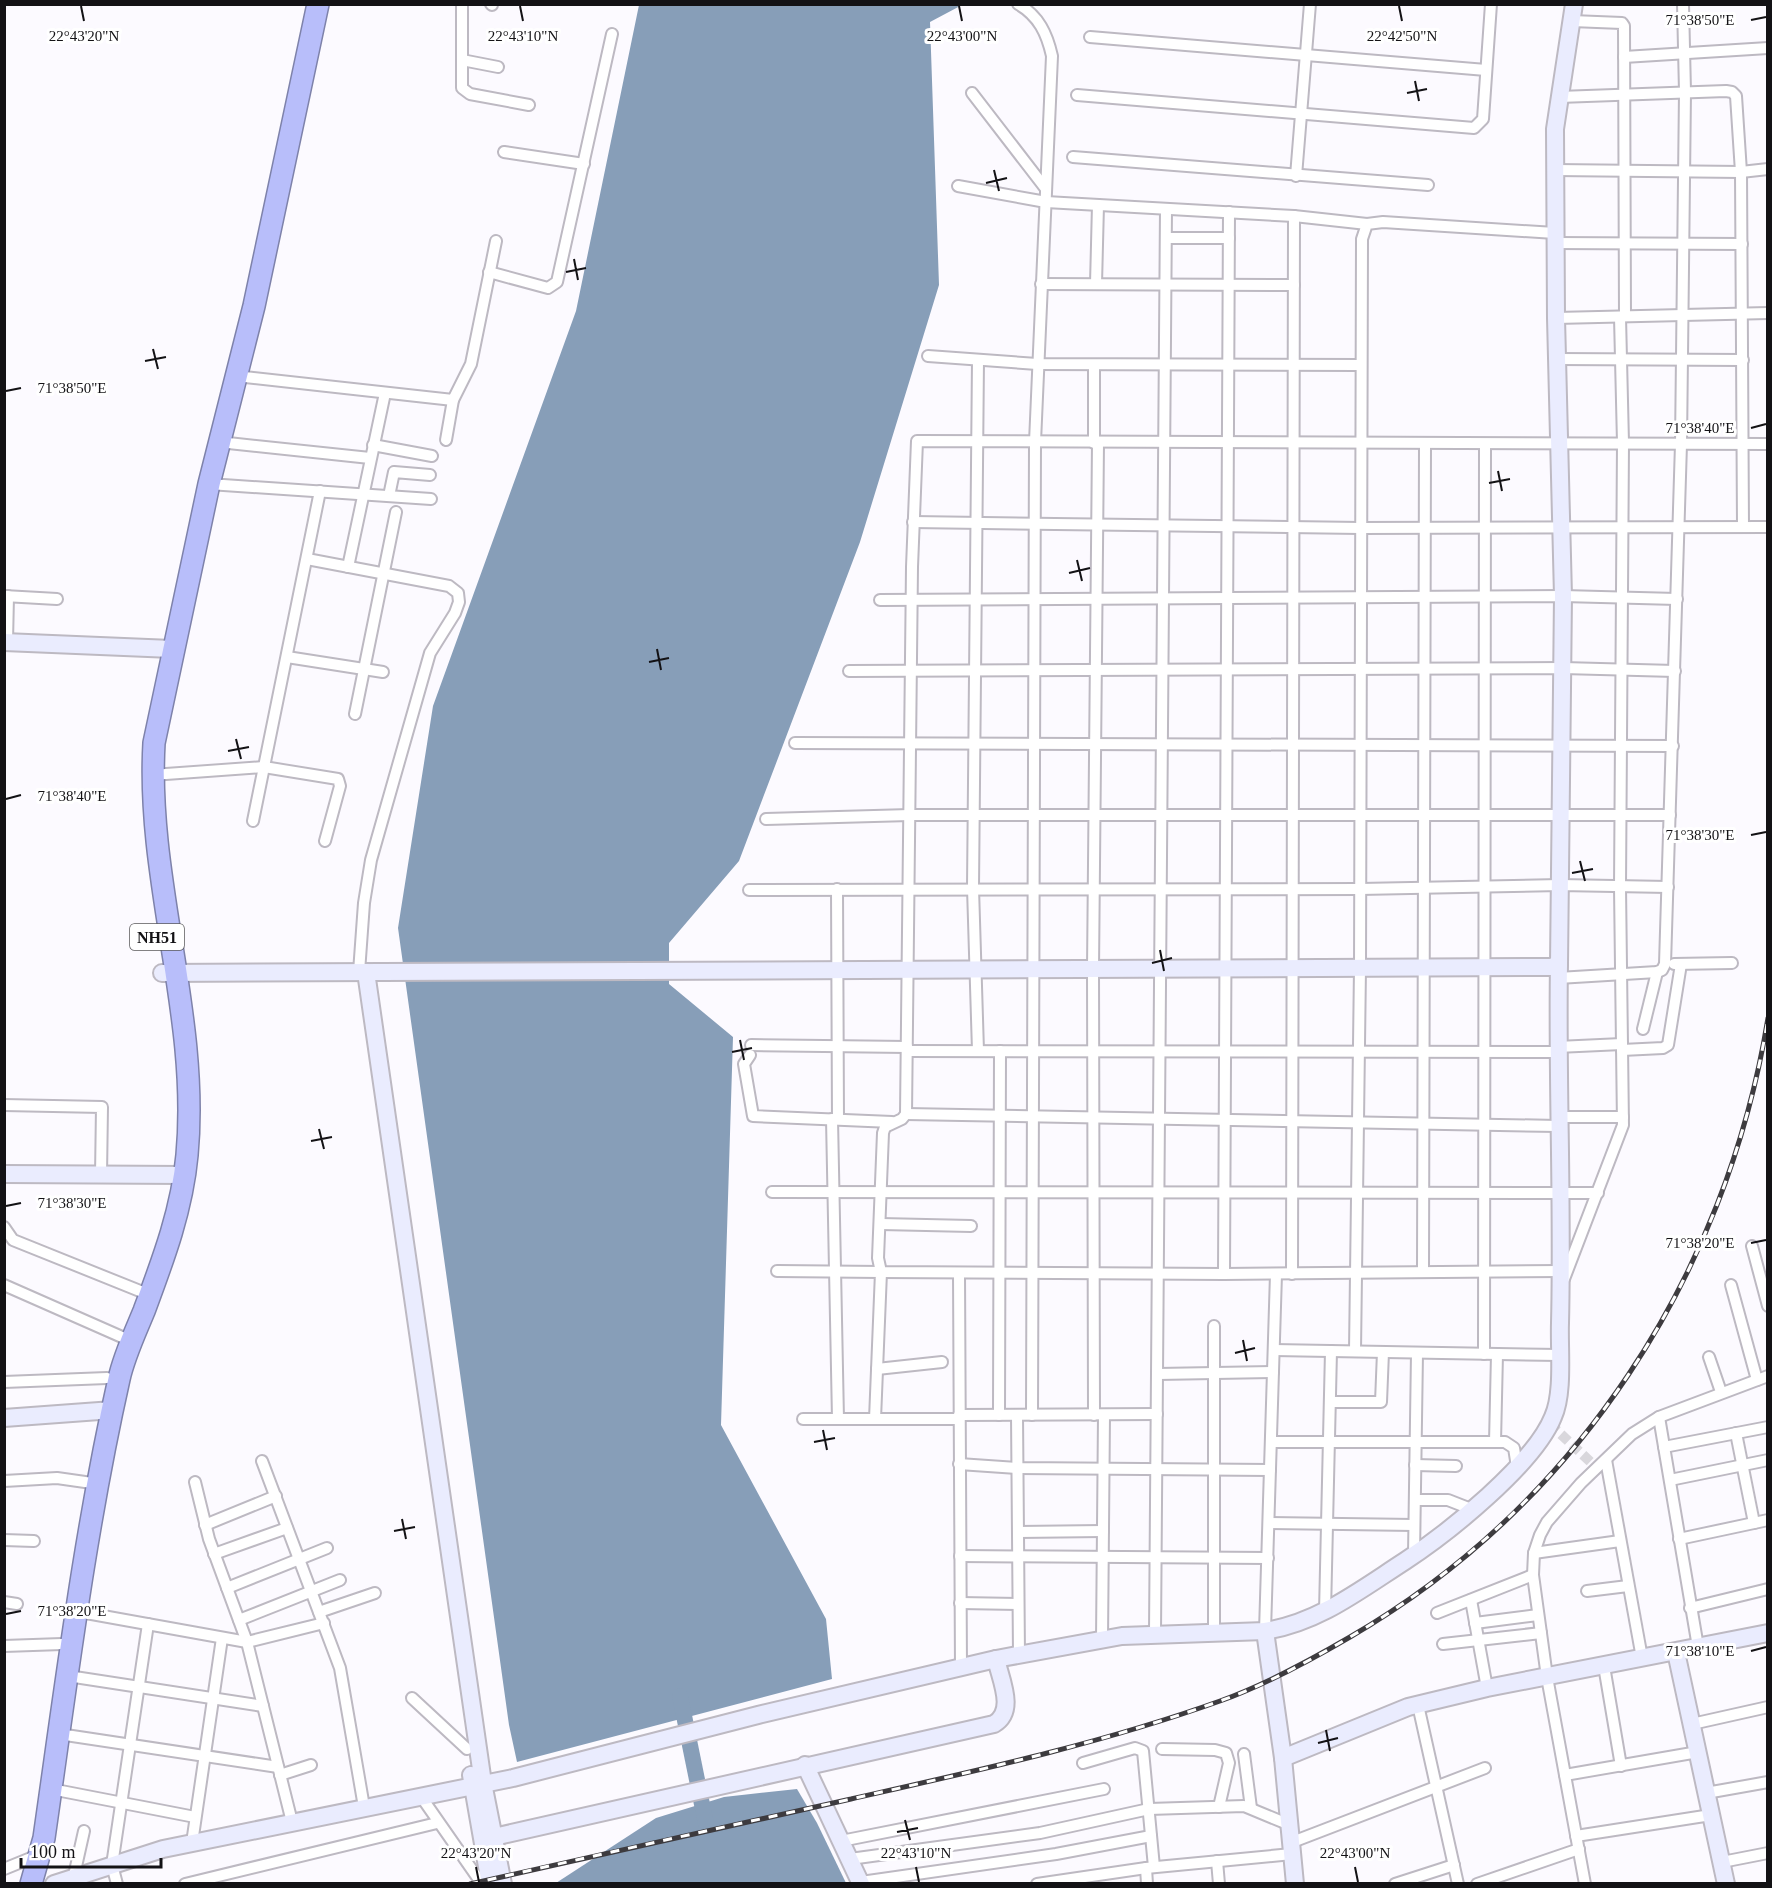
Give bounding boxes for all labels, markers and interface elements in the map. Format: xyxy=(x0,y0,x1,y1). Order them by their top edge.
text: 71°38'50"E xyxy=(1666,12,1735,28)
text: 22°43'20"N xyxy=(49,28,119,44)
text: 22°43'10"N xyxy=(488,28,558,44)
text: 22°43'00"N xyxy=(927,28,997,44)
text: 22°42'50"N xyxy=(1367,28,1437,44)
text: 71°38'50"E xyxy=(38,380,107,396)
text: 71°38'40"E xyxy=(1666,420,1735,436)
text: 71°38'40"E xyxy=(38,788,107,804)
text: 71°38'30"E xyxy=(1666,827,1735,843)
road number: NH51 xyxy=(130,924,184,950)
text: 71°38'30"E xyxy=(38,1195,107,1211)
text: 71°38'20"E xyxy=(1666,1235,1735,1251)
text: 71°38'20"E xyxy=(38,1603,107,1619)
text: 71°38'10"E xyxy=(1666,1643,1735,1659)
scale bar xyxy=(21,1831,160,1869)
text: 100 m xyxy=(30,1842,76,1862)
text: 22°43'20"N xyxy=(441,1845,511,1861)
text: 22°43'10"N xyxy=(881,1845,951,1861)
text: 22°43'00"N xyxy=(1320,1845,1390,1861)

